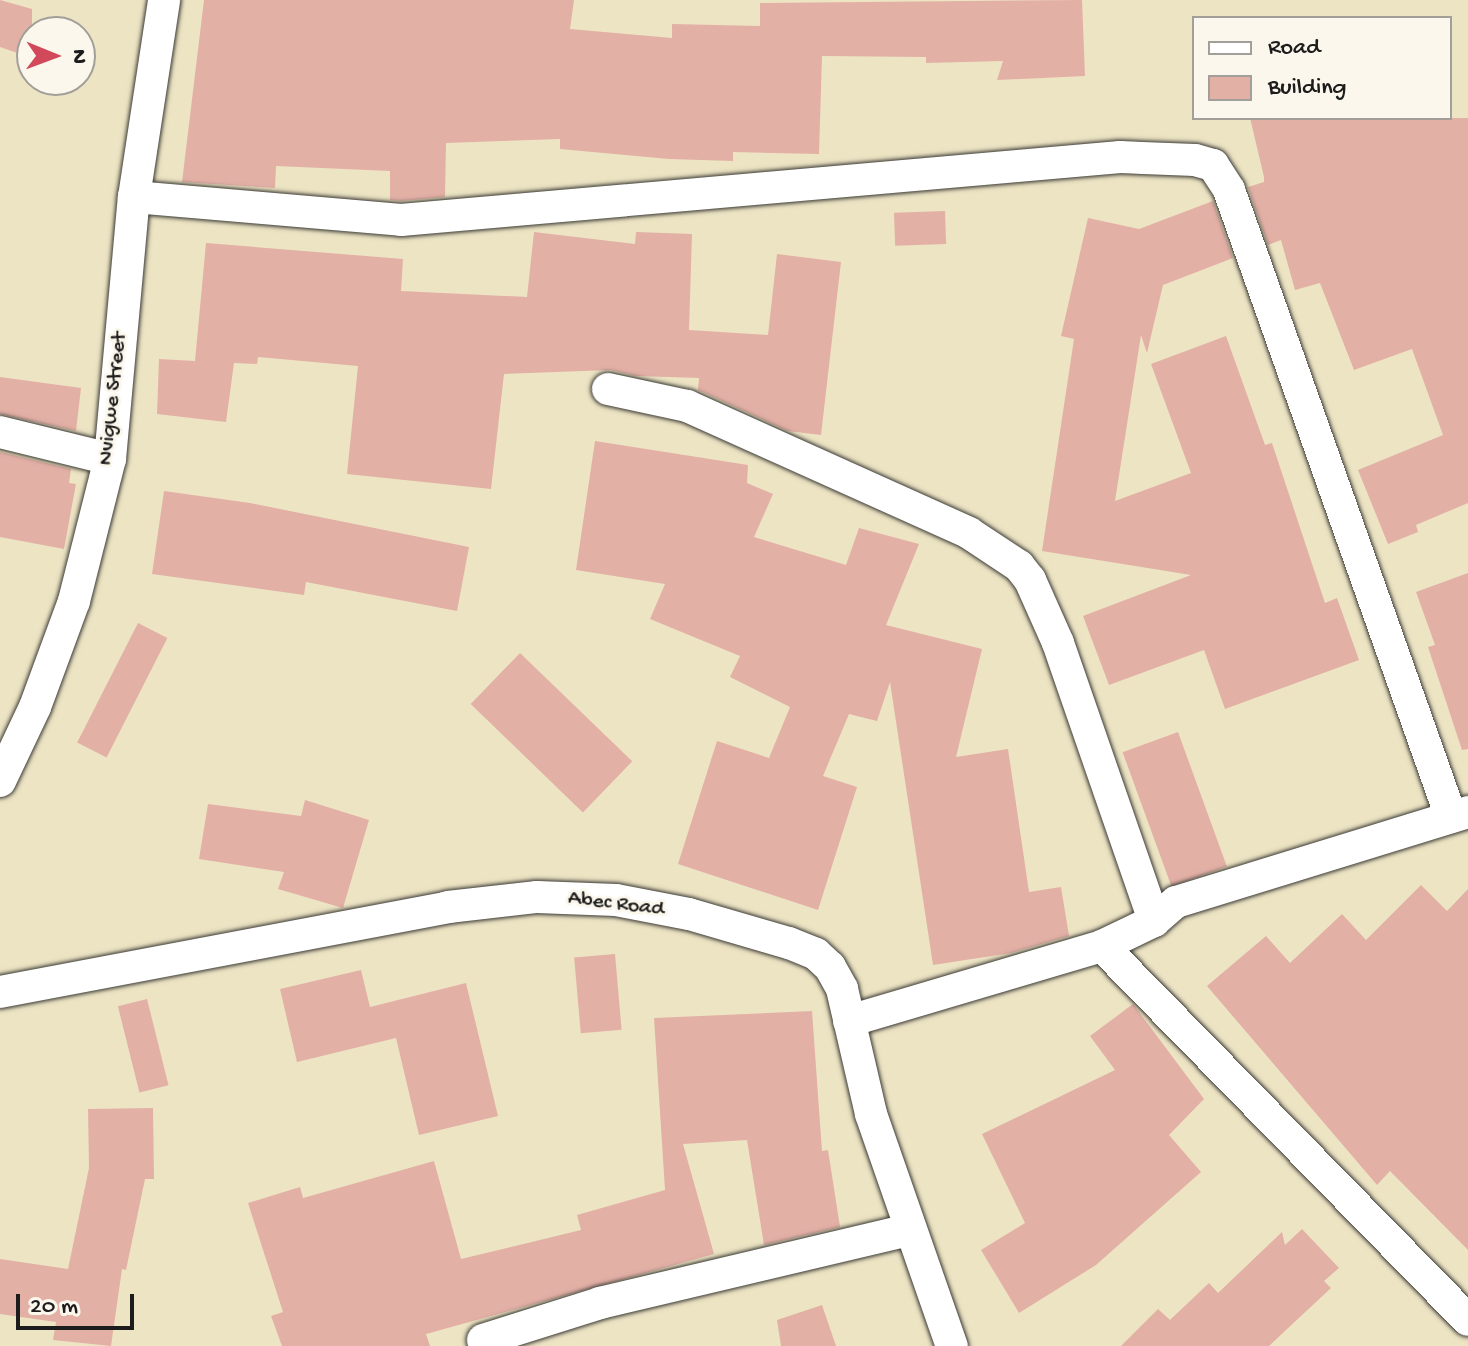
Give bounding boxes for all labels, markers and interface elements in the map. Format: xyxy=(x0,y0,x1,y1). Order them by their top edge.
north arrow xyxy=(16,16,96,96)
legend xyxy=(1192,16,1452,120)
text: Road xyxy=(1268,34,1320,63)
text: N xyxy=(65,49,91,64)
text: Building xyxy=(1268,74,1346,103)
street label: Nvigwe Street xyxy=(94,331,134,467)
street label: Abec Road xyxy=(566,886,666,924)
scale bar xyxy=(20,1278,138,1328)
text: 20 m xyxy=(30,1293,78,1322)

